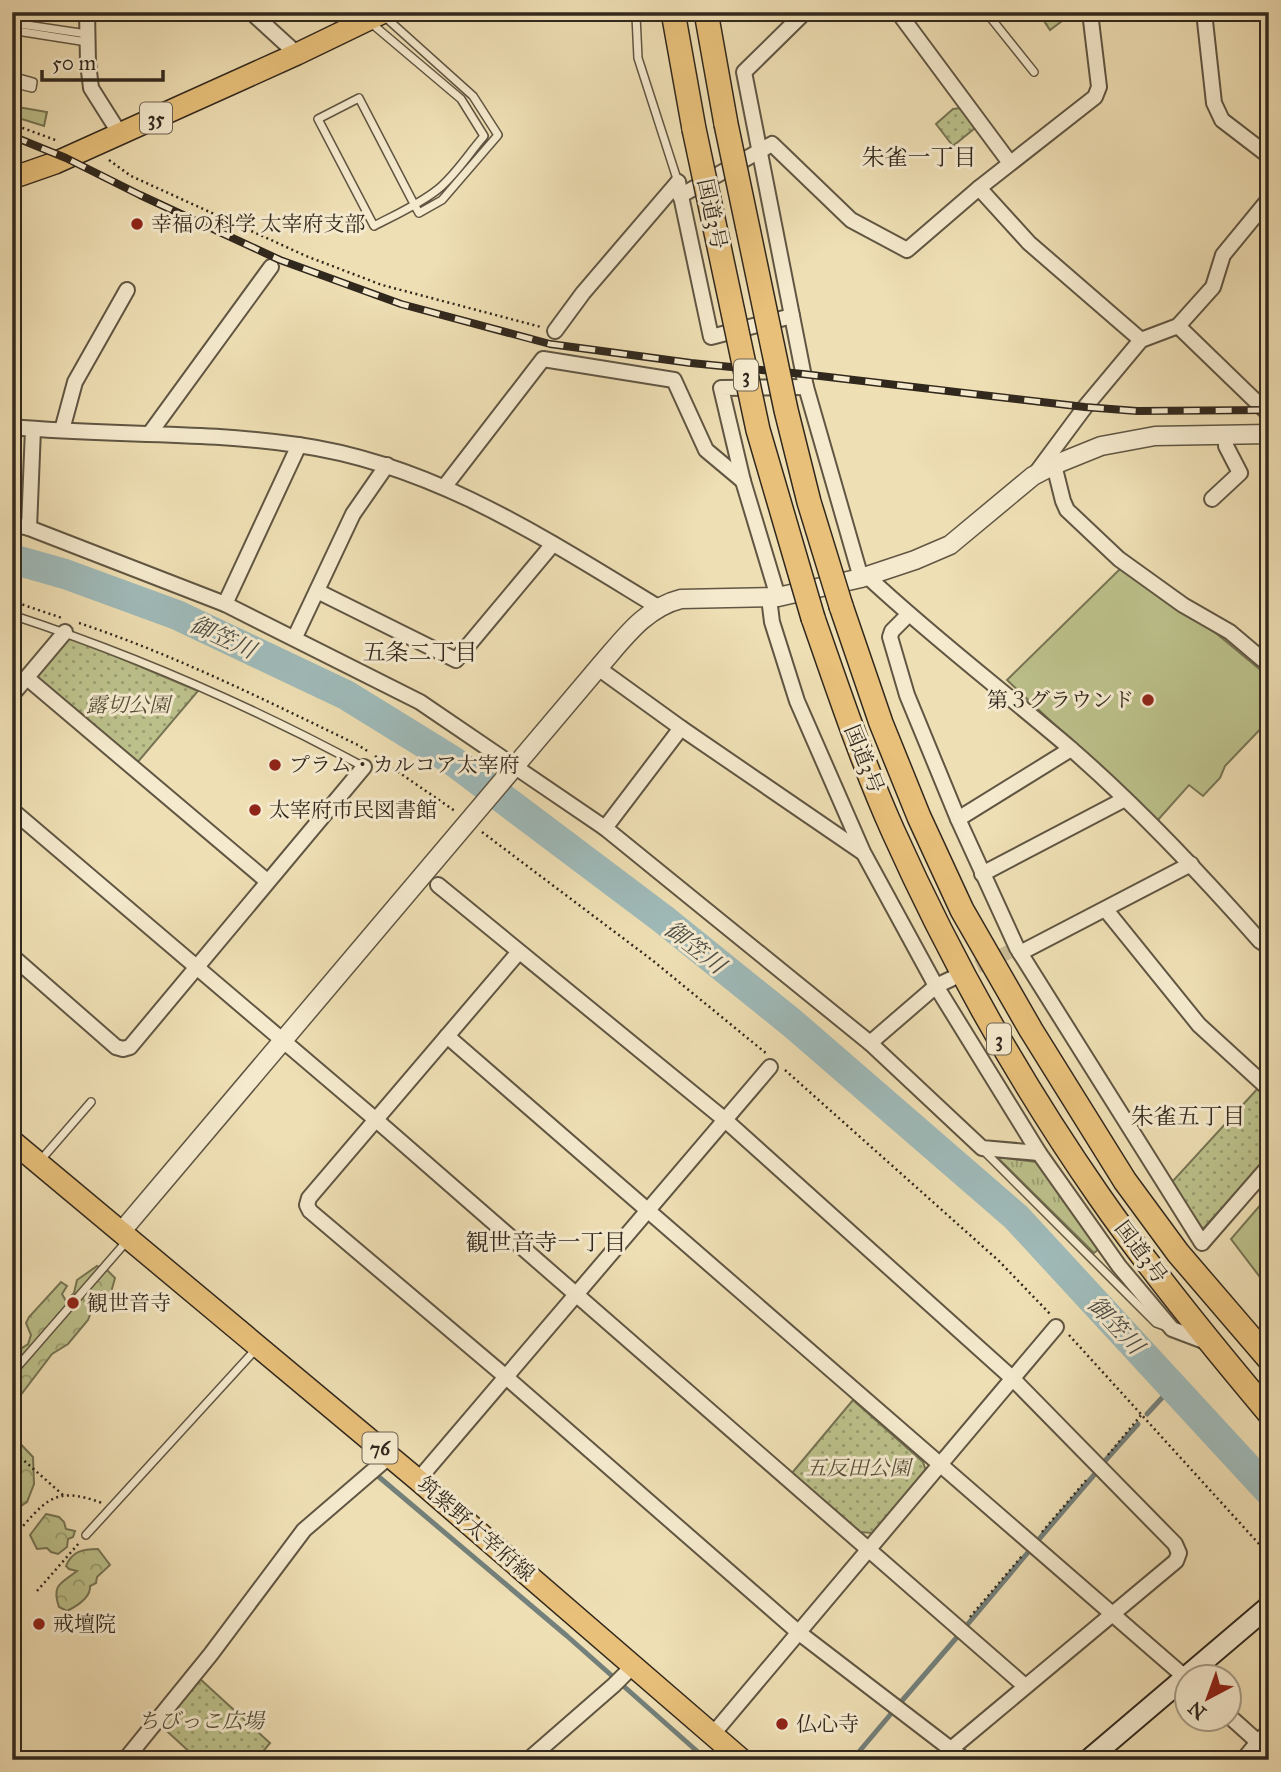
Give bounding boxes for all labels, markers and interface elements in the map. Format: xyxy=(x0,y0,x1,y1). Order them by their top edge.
scale bar xyxy=(42,38,163,82)
text: 50 m xyxy=(52,50,97,76)
road number: 35 xyxy=(140,102,172,134)
district label: 朱雀一丁目 xyxy=(862,143,977,171)
street label: 国道3号 xyxy=(692,176,732,252)
place label: 幸福の科学 太宰府支部 xyxy=(151,211,366,237)
marker: 幸福の科学 太宰府支部 xyxy=(129,216,145,232)
road number: 3 xyxy=(734,360,758,390)
water label: 御笠川 xyxy=(186,610,263,666)
district label: 五条二丁目 xyxy=(363,638,478,666)
place label: 第３グラウンド xyxy=(987,687,1134,713)
park label: 露切公園 xyxy=(86,692,173,718)
marker: 第３グラウンド xyxy=(1140,692,1156,708)
street label: 国道3号 xyxy=(839,721,889,797)
place label: プラム・カルコア太宰府 xyxy=(289,752,520,778)
marker: プラム・カルコア太宰府 xyxy=(267,757,283,773)
place label: 太宰府市民図書館 xyxy=(269,797,437,823)
marker: 太宰府市民図書館 xyxy=(247,802,263,818)
water label: 御笠川 xyxy=(659,915,733,981)
road number: 3 xyxy=(987,1023,1011,1054)
district label: 朱雀五丁目 xyxy=(1131,1102,1246,1130)
street label: 国道3号 xyxy=(1109,1216,1173,1288)
district label: 観世音寺一丁目 xyxy=(466,1228,627,1256)
place label: 観世音寺 xyxy=(87,1290,171,1316)
water label: 御笠川 xyxy=(1082,1290,1152,1362)
marker: 観世音寺 xyxy=(65,1295,81,1311)
road number: 76 xyxy=(362,1432,398,1464)
park label: 五反田公園 xyxy=(806,1455,913,1481)
street label: 筑紫野太宰府線 xyxy=(412,1471,540,1587)
place label: 戒壇院 xyxy=(53,1611,116,1637)
marker: 戒壇院 xyxy=(31,1616,47,1632)
north arrow xyxy=(1172,1664,1242,1734)
text: N xyxy=(1184,1696,1211,1724)
park label: ちびっこ広場 xyxy=(138,1708,266,1734)
place label: 仏心寺 xyxy=(796,1711,859,1737)
marker: 仏心寺 xyxy=(774,1716,790,1732)

